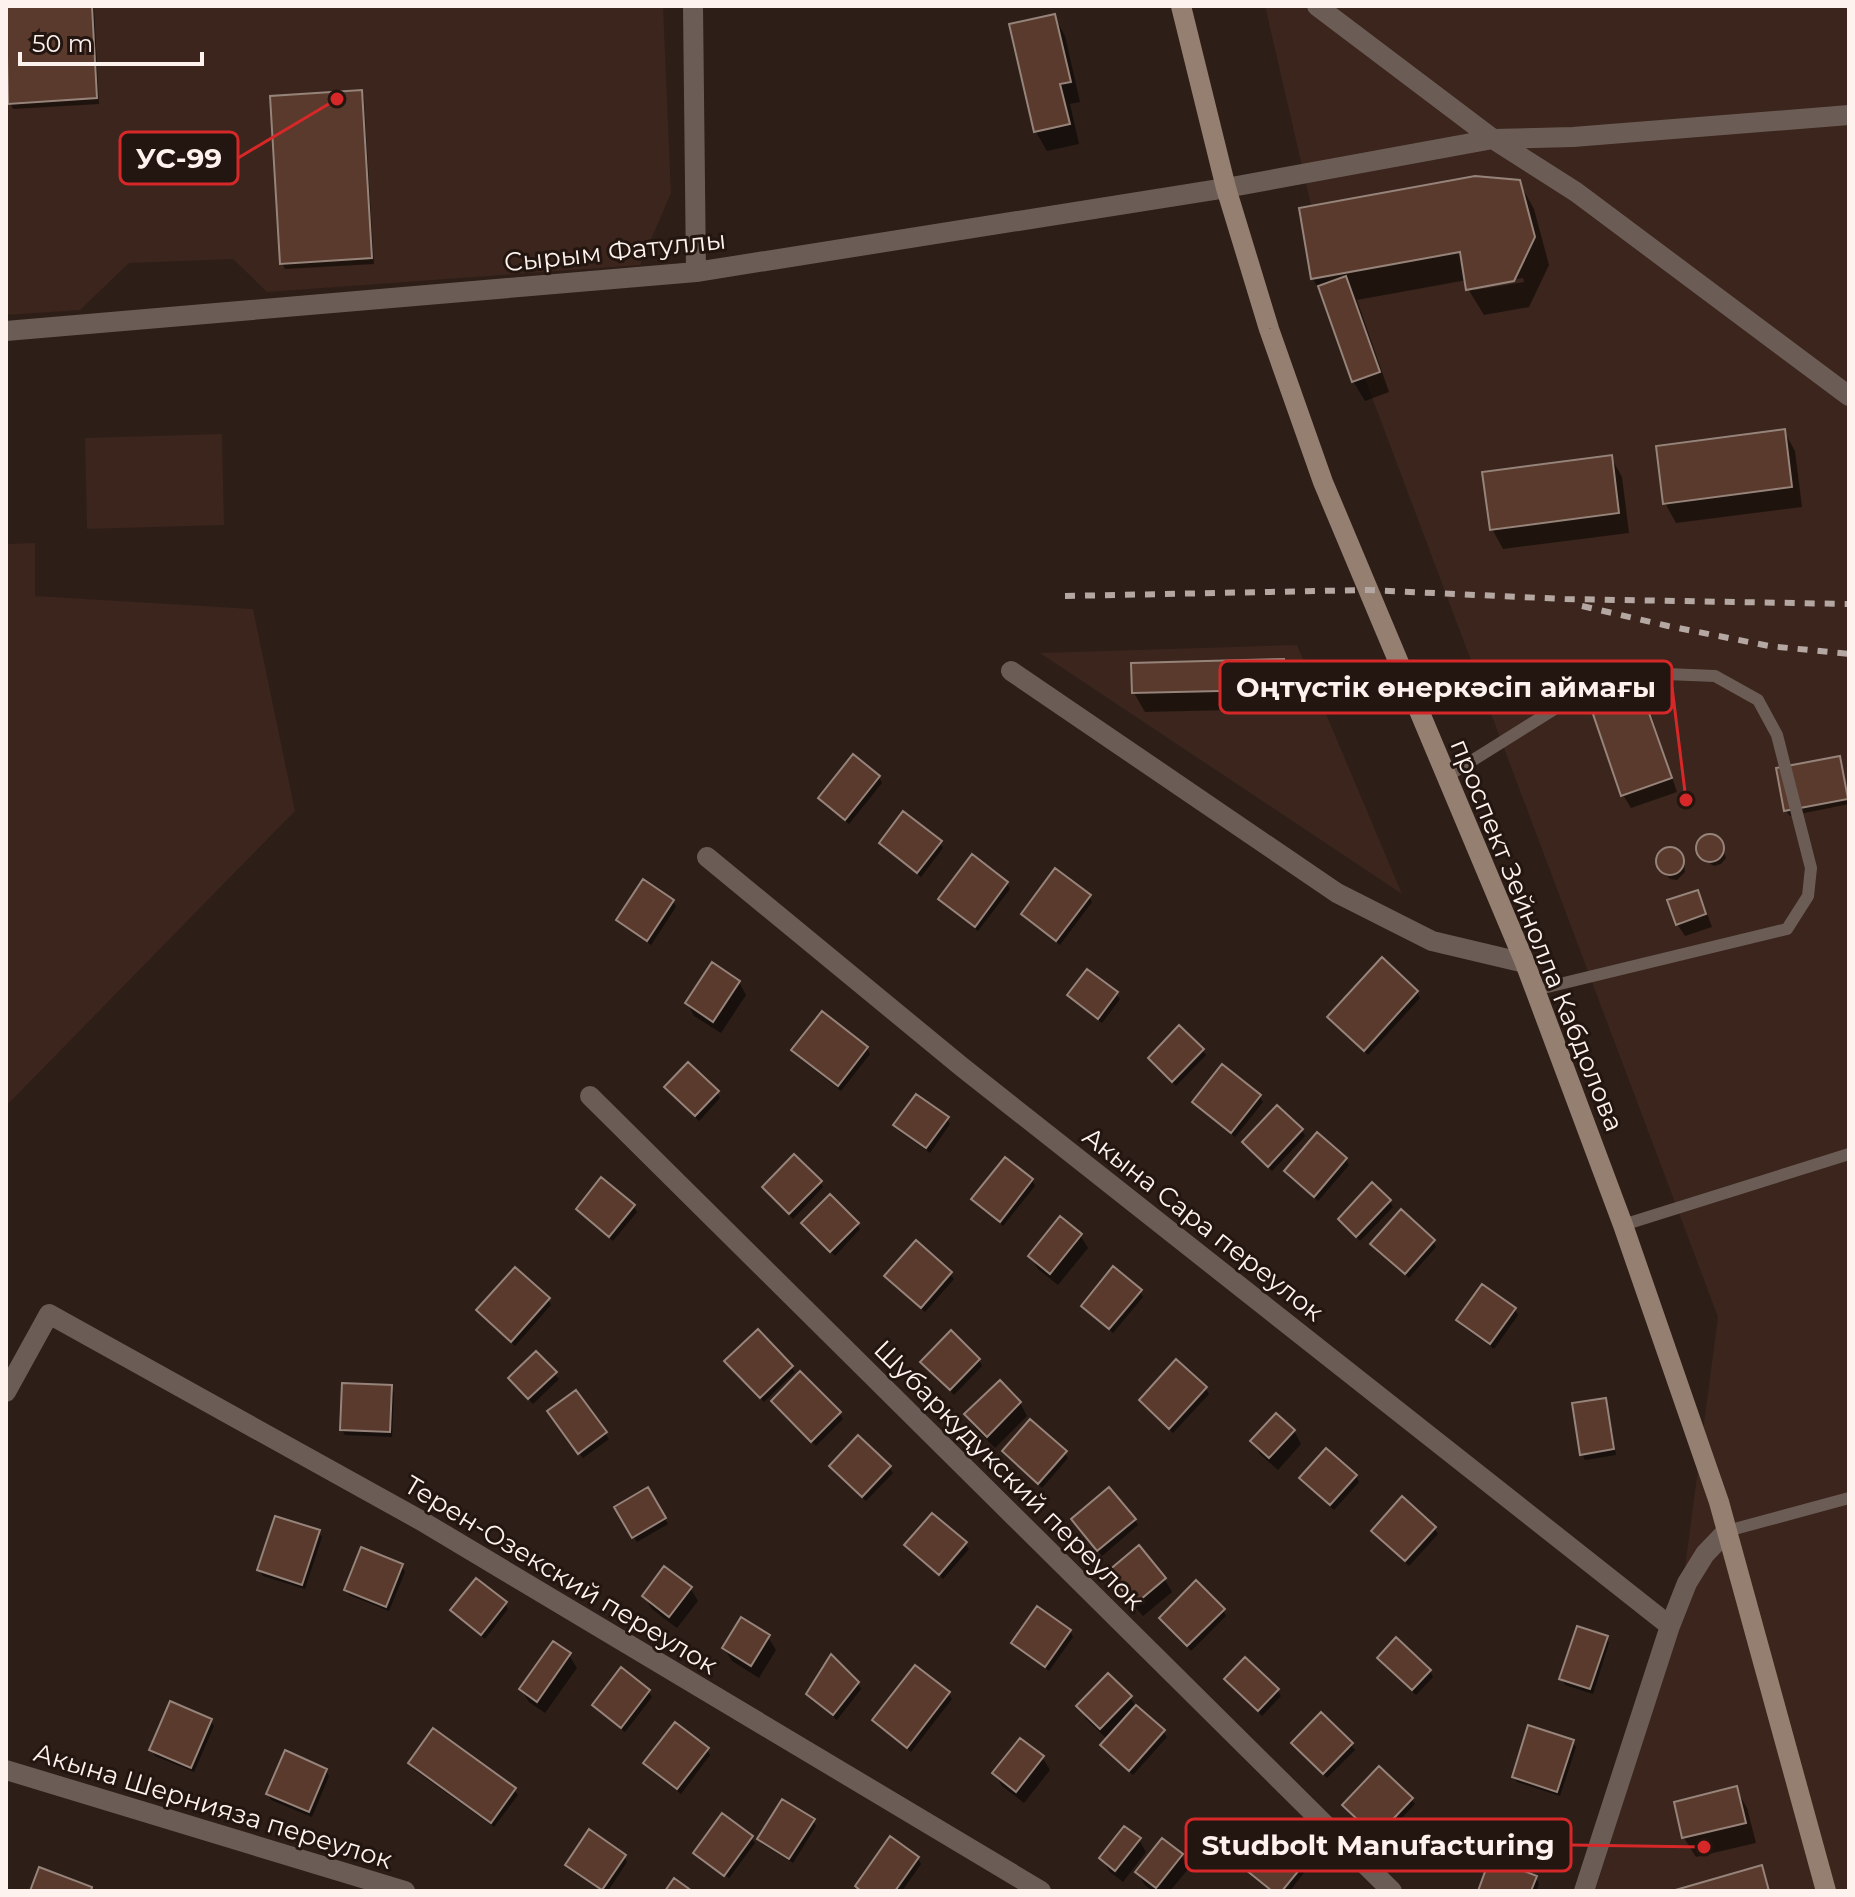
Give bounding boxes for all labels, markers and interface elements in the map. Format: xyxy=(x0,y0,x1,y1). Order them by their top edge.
scale bar xyxy=(20,16,202,66)
text: 50 m xyxy=(32,29,93,58)
callout: УС-99 xyxy=(120,132,238,184)
text: УС-99 xyxy=(136,141,222,175)
street label: Сырым Фатуллы xyxy=(502,223,728,279)
callout: Оңтүстік өнеркәсіп аймағы xyxy=(1220,661,1672,713)
text: Оңтүстік өнеркәсіп аймағы xyxy=(1236,670,1656,704)
street label: проспект Зейнолла Кабдолова xyxy=(1443,734,1631,1136)
street label: Акына Сара переулок xyxy=(1076,1120,1330,1328)
street label: Шубаркудукский переулок xyxy=(867,1333,1151,1617)
street label: Терен-Озекский переулок xyxy=(399,1469,723,1681)
street label: Акына Шернияза переулок xyxy=(30,1736,396,1876)
callout: Studbolt Manufacturing xyxy=(1186,1819,1571,1871)
text: Studbolt Manufacturing xyxy=(1201,1828,1555,1862)

